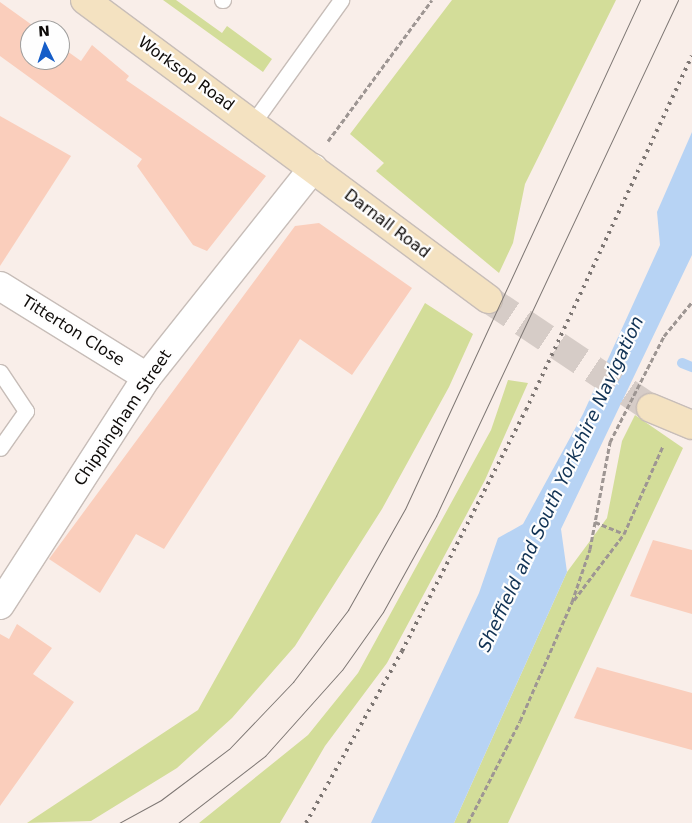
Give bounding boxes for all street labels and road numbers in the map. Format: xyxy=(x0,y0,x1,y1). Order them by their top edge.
street label: Worksop Road xyxy=(134,33,238,115)
street label: Darnall Road xyxy=(340,185,434,263)
street label: Titterton Close xyxy=(18,292,128,370)
street label: Chippingham Street xyxy=(70,346,176,490)

